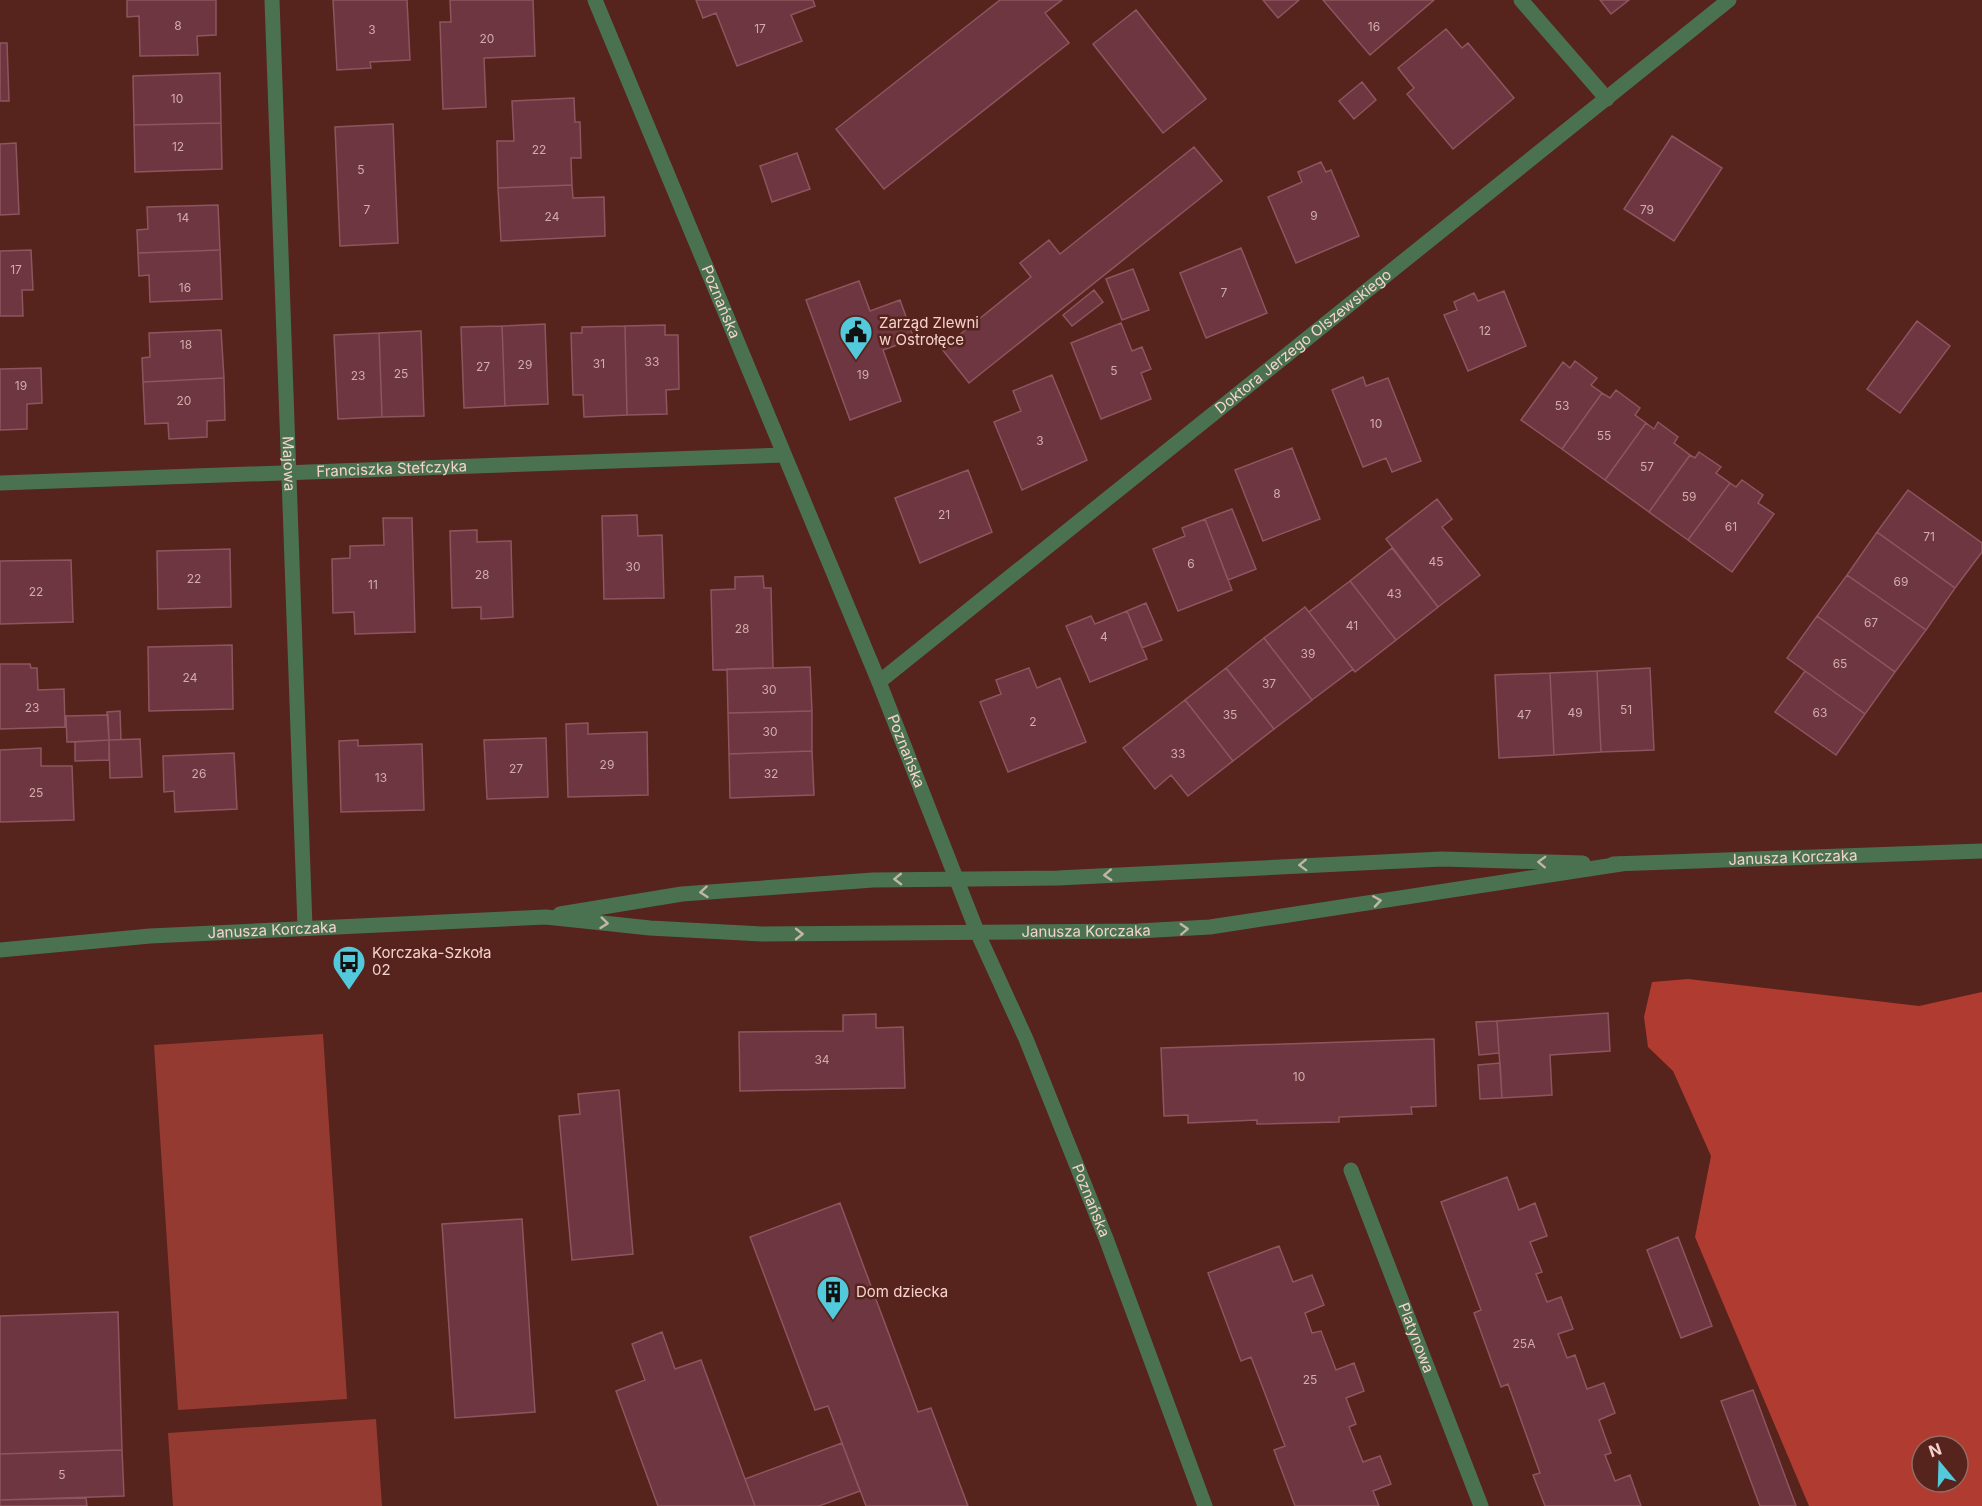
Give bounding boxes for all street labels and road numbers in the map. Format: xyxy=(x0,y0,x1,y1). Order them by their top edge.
street label: Poznańska xyxy=(698,262,745,341)
street label: Doktora Jerzego Olszewskiego xyxy=(1211,265,1395,418)
street label: Majowa xyxy=(279,436,299,492)
street label: Franciszka Stefczyka xyxy=(316,456,467,481)
street label: Poznańska xyxy=(884,711,930,790)
street label: Janusza Korczaka xyxy=(1728,845,1858,869)
street label: Janusza Korczaka xyxy=(207,917,337,942)
street label: Janusza Korczaka xyxy=(1021,920,1151,941)
street label: Poznańska xyxy=(1068,1161,1114,1240)
street label: Platynowa xyxy=(1394,1300,1439,1375)

